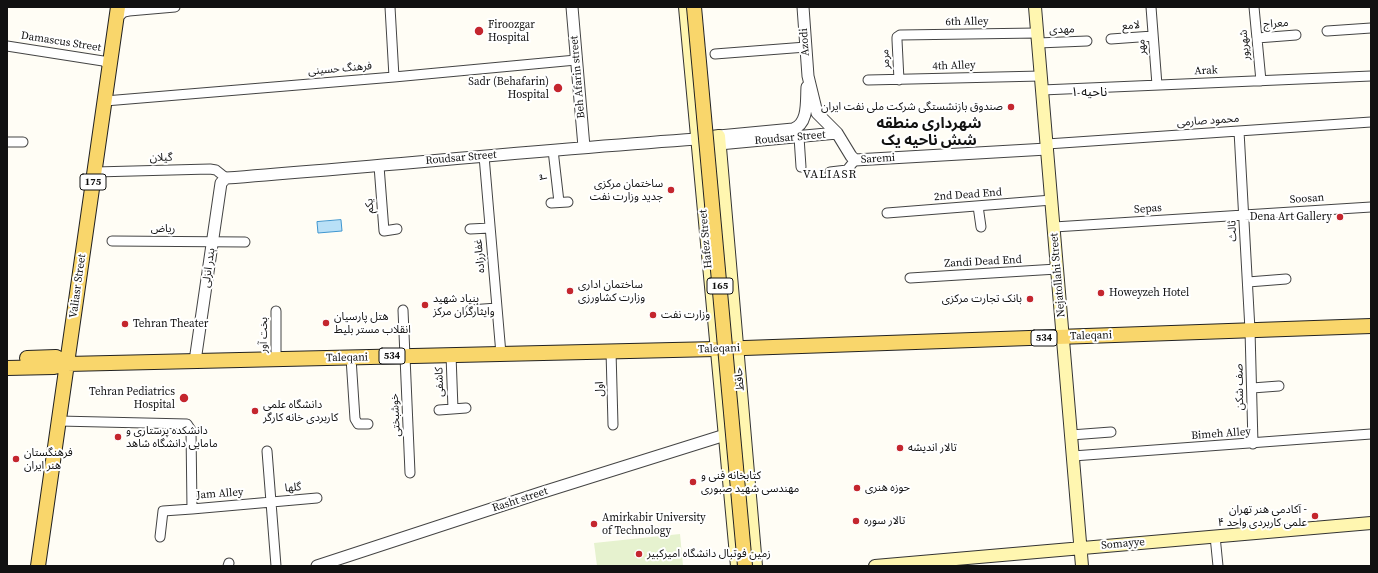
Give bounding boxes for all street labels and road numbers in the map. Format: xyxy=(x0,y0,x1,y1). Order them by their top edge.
street label: 6th Alley xyxy=(945,15,989,29)
street label: معراج xyxy=(1263,17,1289,31)
street label: لامع xyxy=(1121,19,1141,33)
street label: مهدی xyxy=(1049,23,1075,37)
street label: Azodi xyxy=(797,28,813,56)
street label: Damascus Street xyxy=(20,29,102,55)
street label: شهریور xyxy=(1237,29,1253,61)
street label: Beh Afarin street xyxy=(568,35,588,119)
street label: مهر xyxy=(1135,39,1149,55)
street label: مرمر xyxy=(879,49,893,69)
street label: 4th Alley xyxy=(932,59,976,73)
street label: فرهنگ حسینی xyxy=(308,60,372,78)
street label: Arak xyxy=(1194,64,1218,78)
street label: محمود صارمی xyxy=(1176,112,1240,130)
street label: Roudsar Street xyxy=(754,128,826,148)
street label: Roudsar Street xyxy=(425,148,497,168)
street label: گیلان xyxy=(150,151,172,165)
street label: Saremi xyxy=(860,152,896,166)
street label: ۳ xyxy=(537,173,551,181)
road number: 175 xyxy=(80,174,106,190)
street label: 2nd Dead End xyxy=(934,186,1002,204)
street label: Soosan xyxy=(1289,191,1325,207)
street label: یکم xyxy=(363,198,377,214)
street label: Sepas xyxy=(1134,201,1162,217)
street label: Hafez Street xyxy=(697,209,715,269)
street label: ثالث xyxy=(1226,220,1240,242)
street label: ریاض xyxy=(151,222,175,236)
street label: Nejatollahi Street xyxy=(1048,232,1068,318)
street label: غفارزاده xyxy=(472,238,488,274)
street label: بندر انزلی xyxy=(200,247,218,289)
street label: Valiasr Street xyxy=(67,253,89,319)
street label: Zandi Dead End xyxy=(944,253,1022,271)
road number: 165 xyxy=(707,278,733,294)
street label: بخت آور xyxy=(257,317,271,353)
street label: Taleqani xyxy=(1070,329,1112,343)
road number: 534 xyxy=(1031,330,1057,346)
street label: Taleqani xyxy=(698,342,740,356)
road number: 534 xyxy=(379,348,405,364)
street label: Taleqani xyxy=(326,351,368,365)
street label: صف شکن xyxy=(1233,363,1247,411)
street label: کاشفی xyxy=(433,367,447,397)
street label: حافظ xyxy=(732,367,748,391)
street label: اول xyxy=(593,381,607,397)
street label: خوشبختی xyxy=(388,393,404,437)
street label: Bimeh Alley xyxy=(1191,425,1251,443)
street label: گلها xyxy=(284,481,302,495)
street label: Rasht street xyxy=(490,485,550,515)
street label: Jam Alley xyxy=(196,486,244,502)
street label: Somayye xyxy=(1101,536,1145,552)

